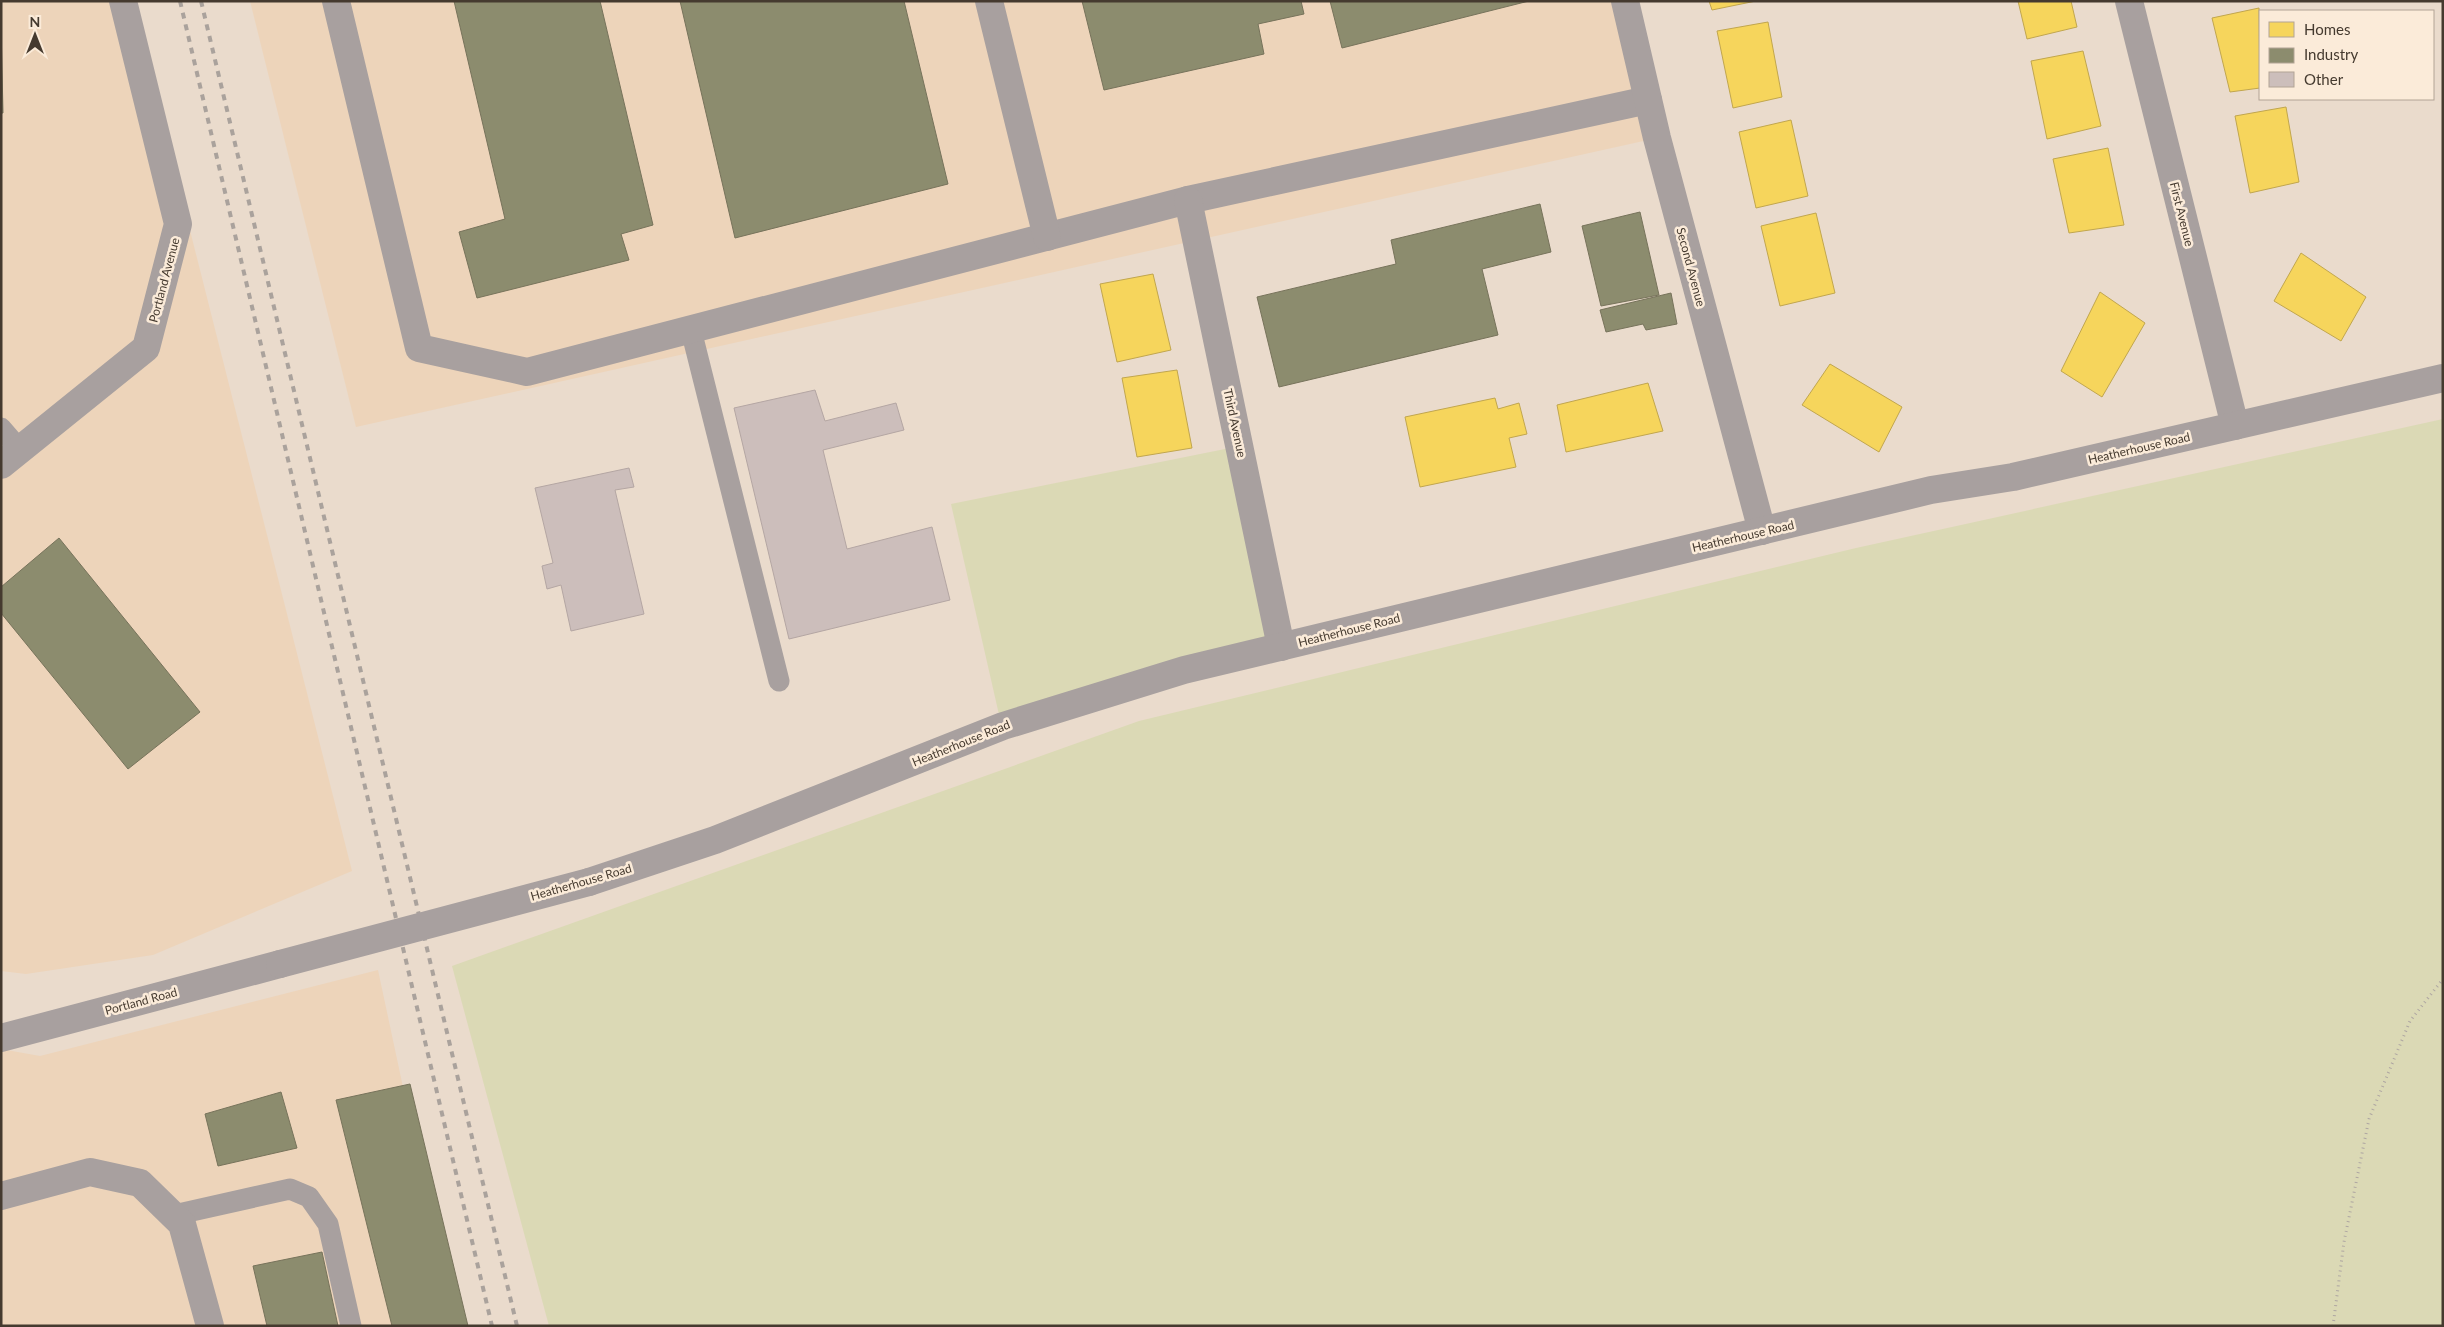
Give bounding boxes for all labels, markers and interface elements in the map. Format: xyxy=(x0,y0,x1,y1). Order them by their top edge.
north arrow xyxy=(10,10,60,60)
legend xyxy=(2259,10,2434,100)
text: N xyxy=(30,13,40,30)
text: Homes xyxy=(2304,20,2350,38)
text: Industry xyxy=(2304,45,2359,63)
text: Other xyxy=(2304,70,2344,88)
street label: First Avenue xyxy=(2167,180,2197,248)
street label: Second Avenue xyxy=(1673,226,1709,308)
street label: Portland Avenue xyxy=(145,236,183,324)
street label: Third Avenue xyxy=(1220,387,1250,459)
street label: Heatherhouse Road xyxy=(2086,429,2192,467)
street label: Heatherhouse Road xyxy=(1690,517,1796,555)
street label: Heatherhouse Road xyxy=(1297,610,1401,650)
street label: Heatherhouse Road xyxy=(910,717,1012,769)
street label: Heatherhouse Road xyxy=(529,860,633,904)
street label: Portland Road xyxy=(103,984,179,1018)

